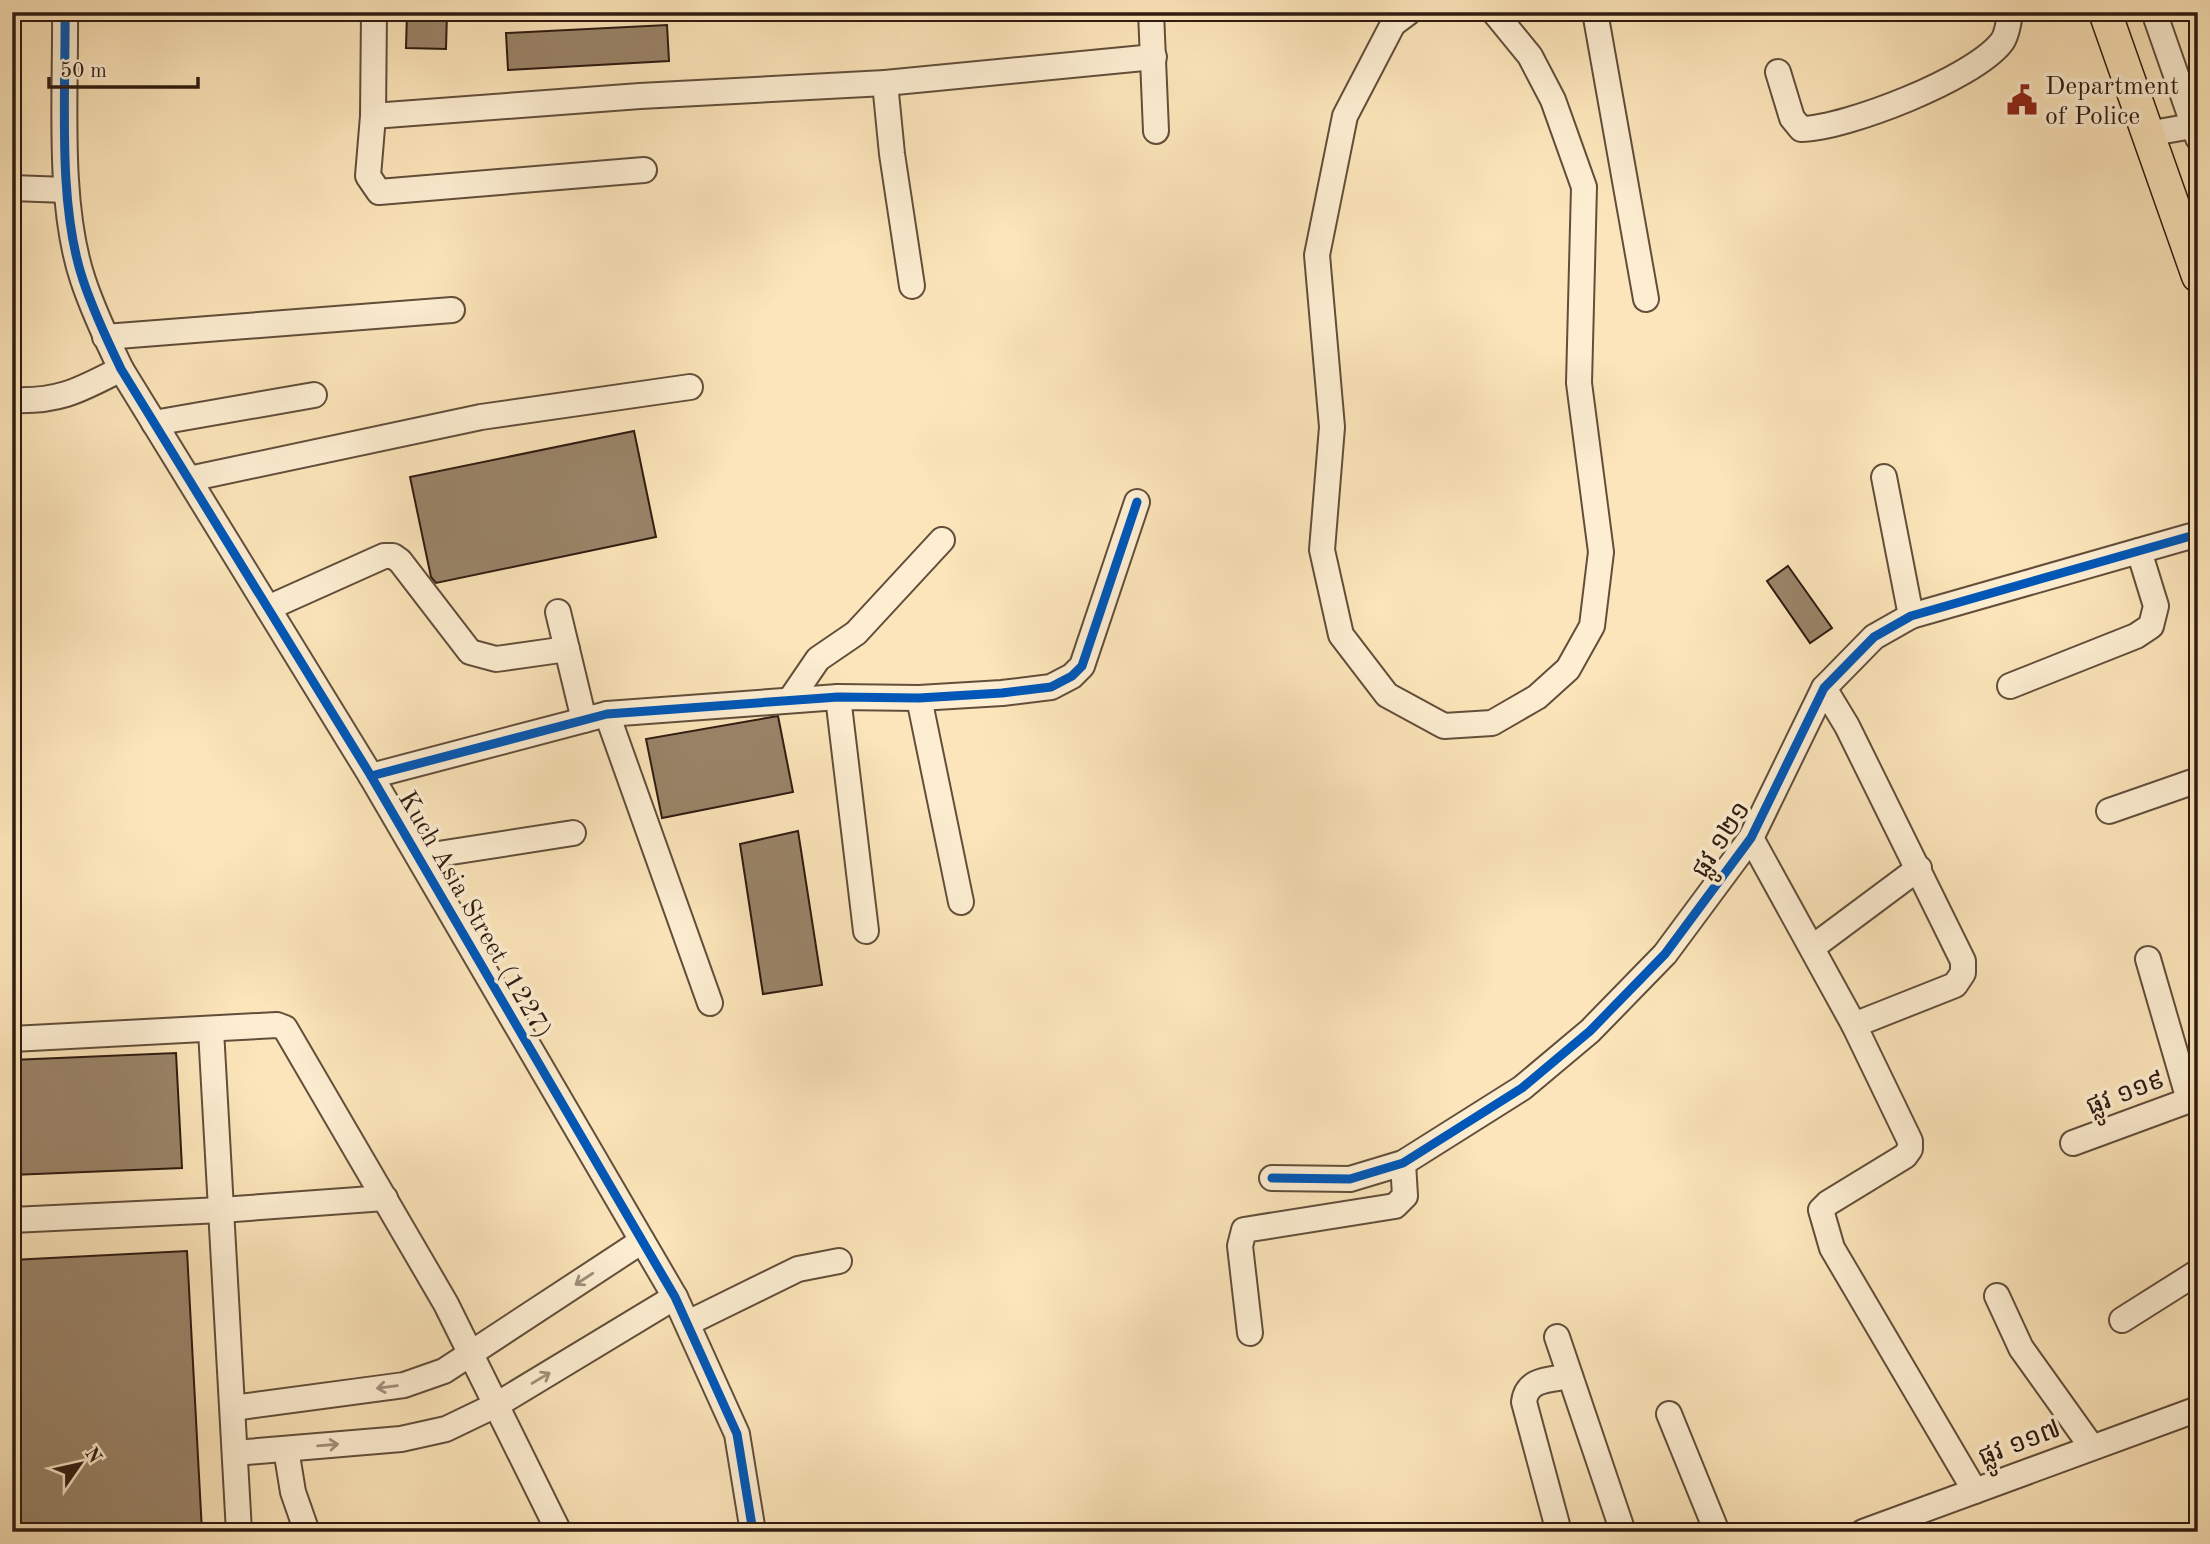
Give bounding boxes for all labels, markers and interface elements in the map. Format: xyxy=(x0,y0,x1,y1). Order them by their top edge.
scale bar xyxy=(49,46,198,90)
text: 50 m xyxy=(60,61,107,82)
place label: Department of Police xyxy=(2045,74,2179,130)
public building icon: Department of Police xyxy=(2005,83,2039,117)
street label: Kuch Asia Street (1227) xyxy=(393,787,556,1043)
street label: ផ្លូវ ១២១ xyxy=(1688,797,1763,887)
street label: ផ្លូវ ១១៩ xyxy=(2083,1067,2172,1129)
one-way arrow xyxy=(575,1272,595,1286)
one-way arrow xyxy=(531,1371,551,1385)
one-way arrow xyxy=(376,1381,399,1394)
street label: ផ្លូវ ១១៧ xyxy=(1975,1416,2067,1479)
north arrow xyxy=(46,1428,116,1498)
one-way arrow xyxy=(316,1438,339,1451)
text: N xyxy=(80,1445,104,1468)

